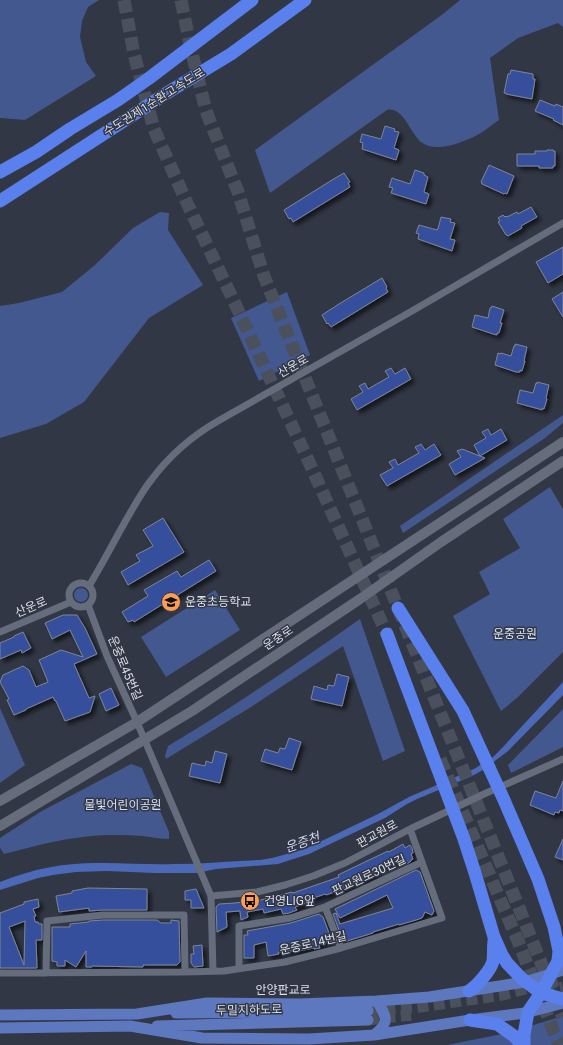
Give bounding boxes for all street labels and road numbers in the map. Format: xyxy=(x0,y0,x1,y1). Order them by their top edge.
street label: 수도권제1순환고속도로 xyxy=(101,65,207,139)
street label: 산운로 xyxy=(275,352,311,380)
street label: 산운로 xyxy=(13,594,49,620)
street label: 운중로 xyxy=(260,623,296,653)
street label: 운중로45번길 xyxy=(105,634,145,702)
street label: 판교원로 xyxy=(354,817,400,851)
street label: 판교원로30번길 xyxy=(330,852,408,898)
street label: 운중로14번길 xyxy=(278,928,348,958)
street label: 안양판교로 xyxy=(255,983,311,997)
street label: 두밀지하도로 xyxy=(216,1002,282,1018)

